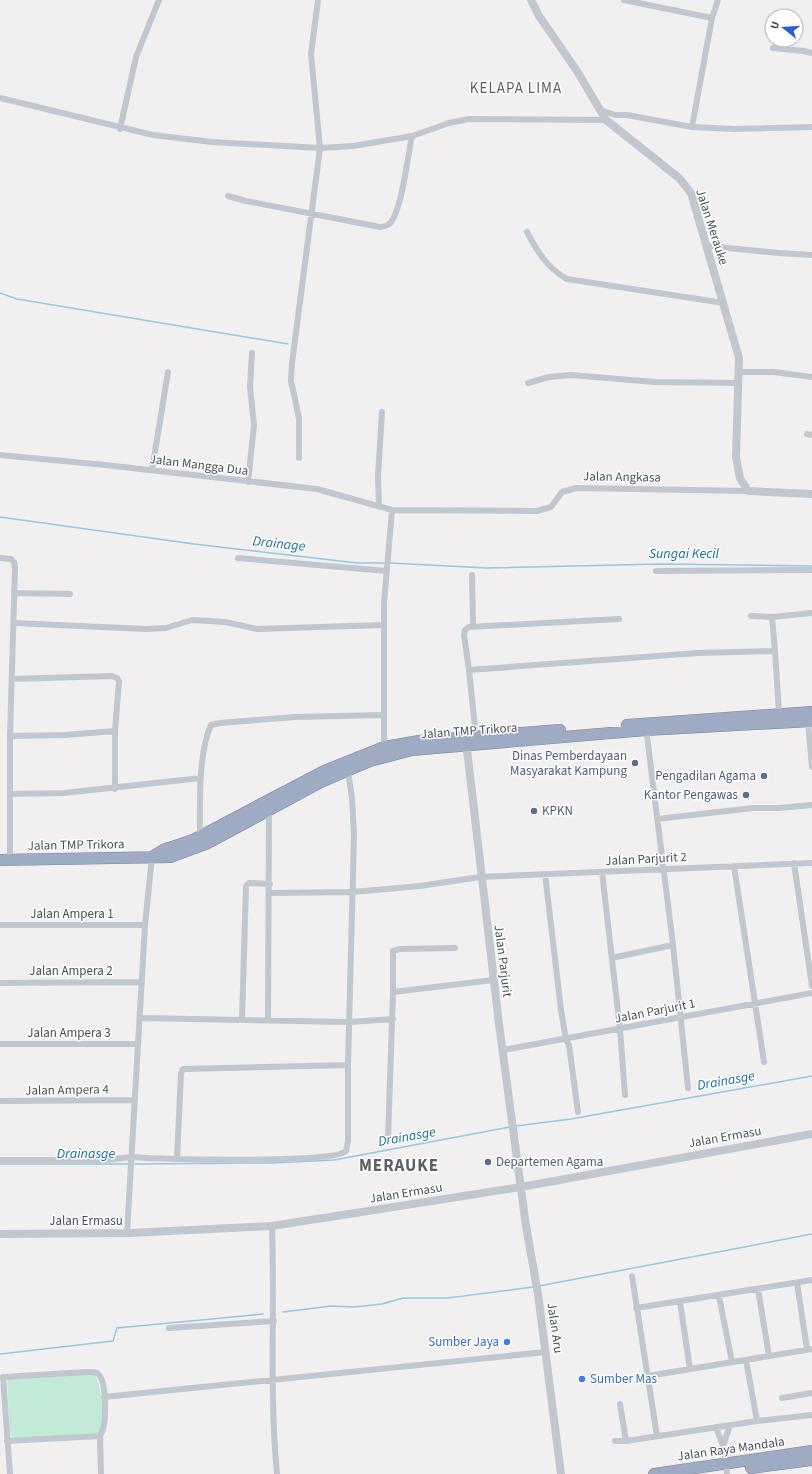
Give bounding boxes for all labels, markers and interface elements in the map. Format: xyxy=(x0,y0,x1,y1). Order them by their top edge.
north arrow xyxy=(764,8,804,48)
text: U xyxy=(767,20,783,31)
district label: KELAPA LIMA xyxy=(470,78,562,99)
street label: Jalan Merauke xyxy=(691,187,733,267)
street label: Jalan Mangga Dua xyxy=(149,450,249,480)
street label: Jalan Angkasa xyxy=(583,467,661,487)
water label: Drainage xyxy=(252,531,307,557)
water label: Sungai Kecil xyxy=(649,544,720,564)
street label: Jalan TMP Trikora xyxy=(420,719,518,743)
place label: Dinas Pemberdayaan Masyarakat Kampung xyxy=(510,747,627,780)
marker: Dinas Pemberdayaan Masyarakat Kampung xyxy=(630,758,640,768)
place label: Pengadilan Agama xyxy=(655,767,756,785)
marker: Pengadilan Agama xyxy=(759,771,769,781)
place label: Kantor Pengawas xyxy=(644,786,739,804)
marker: Kantor Pengawas xyxy=(741,790,751,800)
place label: KPKN xyxy=(542,802,573,820)
marker: KPKN xyxy=(529,806,539,816)
street label: Jalan TMP Trikora xyxy=(27,835,125,855)
street label: Jalan Parjurit 2 xyxy=(605,848,687,870)
street label: Jalan Ampera 1 xyxy=(30,905,114,923)
street label: Jalan Parjurit xyxy=(490,924,516,999)
street label: Jalan Ampera 2 xyxy=(29,962,113,980)
street label: Jalan Parjurit 1 xyxy=(613,994,697,1028)
street label: Jalan Ampera 3 xyxy=(27,1024,111,1042)
water label: Drainasge xyxy=(695,1066,757,1096)
street label: Jalan Ampera 4 xyxy=(25,1080,110,1100)
water label: Drainasge xyxy=(376,1122,438,1152)
street label: Jalan Ermasu xyxy=(687,1122,763,1152)
water label: Drainasge xyxy=(57,1144,115,1164)
place label: Departemen Agama xyxy=(496,1153,603,1171)
district label: MERAUKE xyxy=(359,1154,439,1178)
marker: Departemen Agama xyxy=(483,1157,493,1167)
street label: Jalan Ermasu xyxy=(368,1178,444,1208)
street label: Jalan Ermasu xyxy=(49,1212,123,1230)
street label: Jalan Aru xyxy=(543,1301,567,1355)
place label: Sumber Jaya xyxy=(428,1333,499,1351)
marker: Sumber Jaya xyxy=(502,1337,512,1347)
place label: Sumber Mas xyxy=(590,1370,658,1388)
marker: Sumber Mas xyxy=(577,1374,587,1384)
street label: Jalan Raya Mandala xyxy=(676,1433,786,1465)

